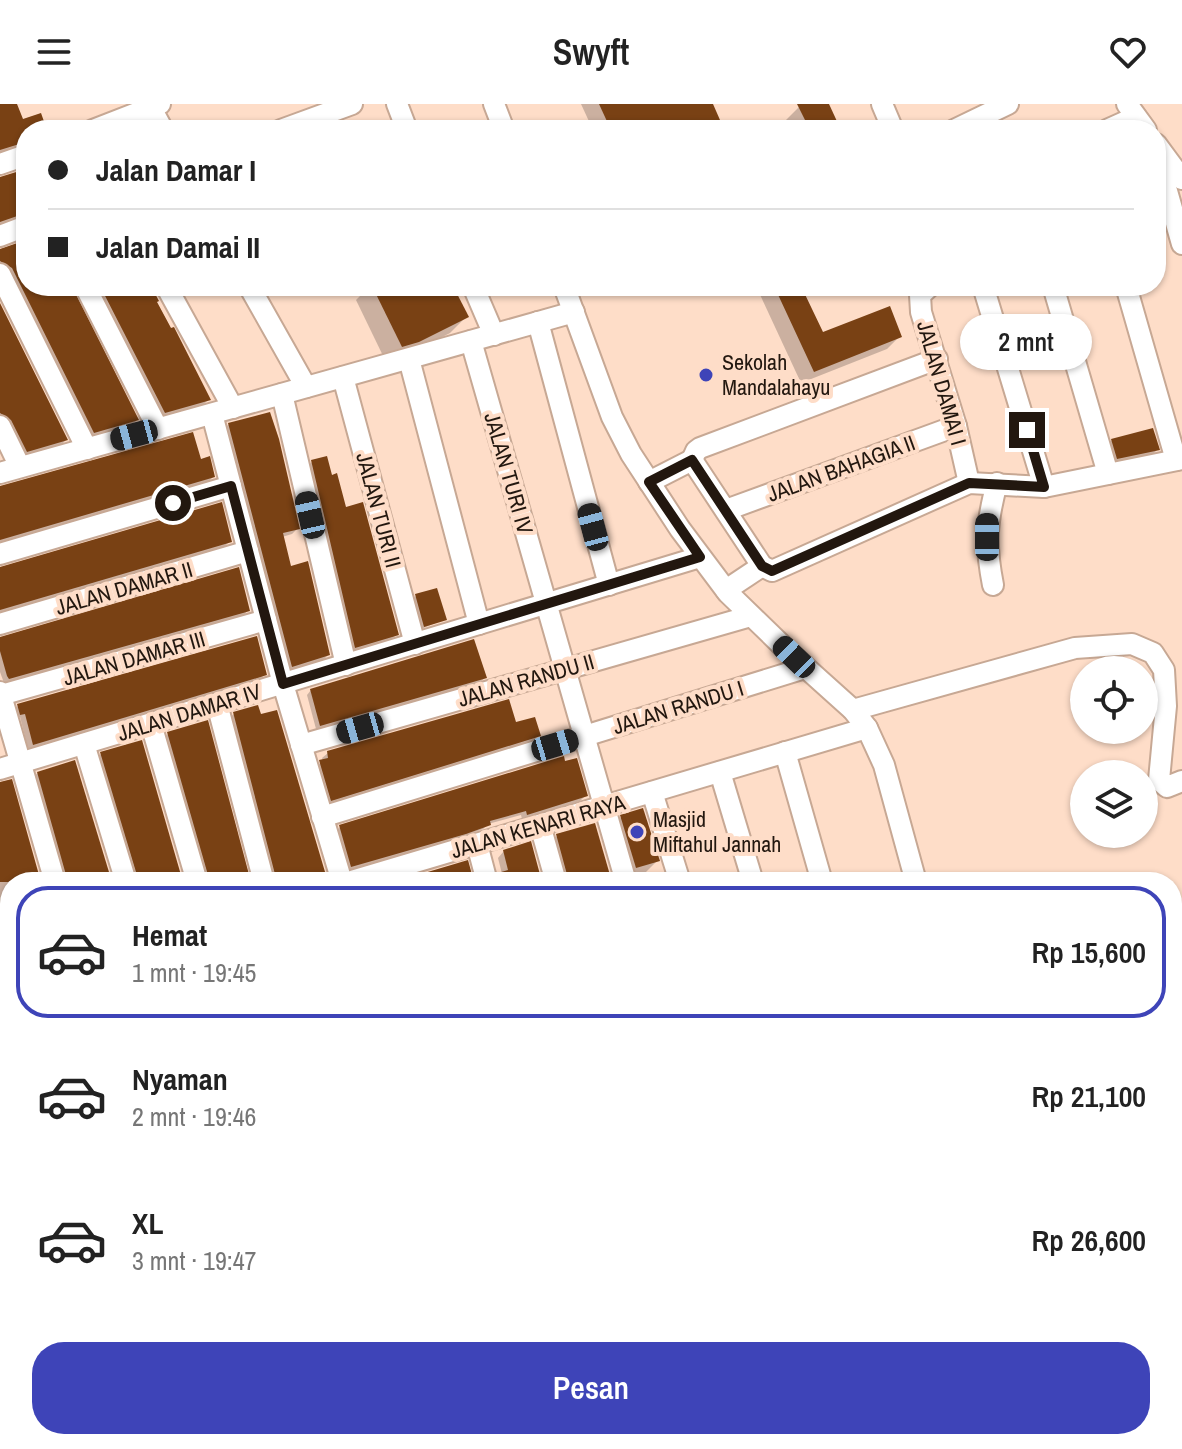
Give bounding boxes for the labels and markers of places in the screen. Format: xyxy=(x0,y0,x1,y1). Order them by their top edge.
place label: Sekolah Mandalahayu xyxy=(722,347,830,402)
marker: Sekolah Mandalahayu xyxy=(697,366,715,384)
place label: Masjid Miftahul Jannah xyxy=(653,804,781,859)
marker: Masjid Miftahul Jannah xyxy=(628,823,646,841)

